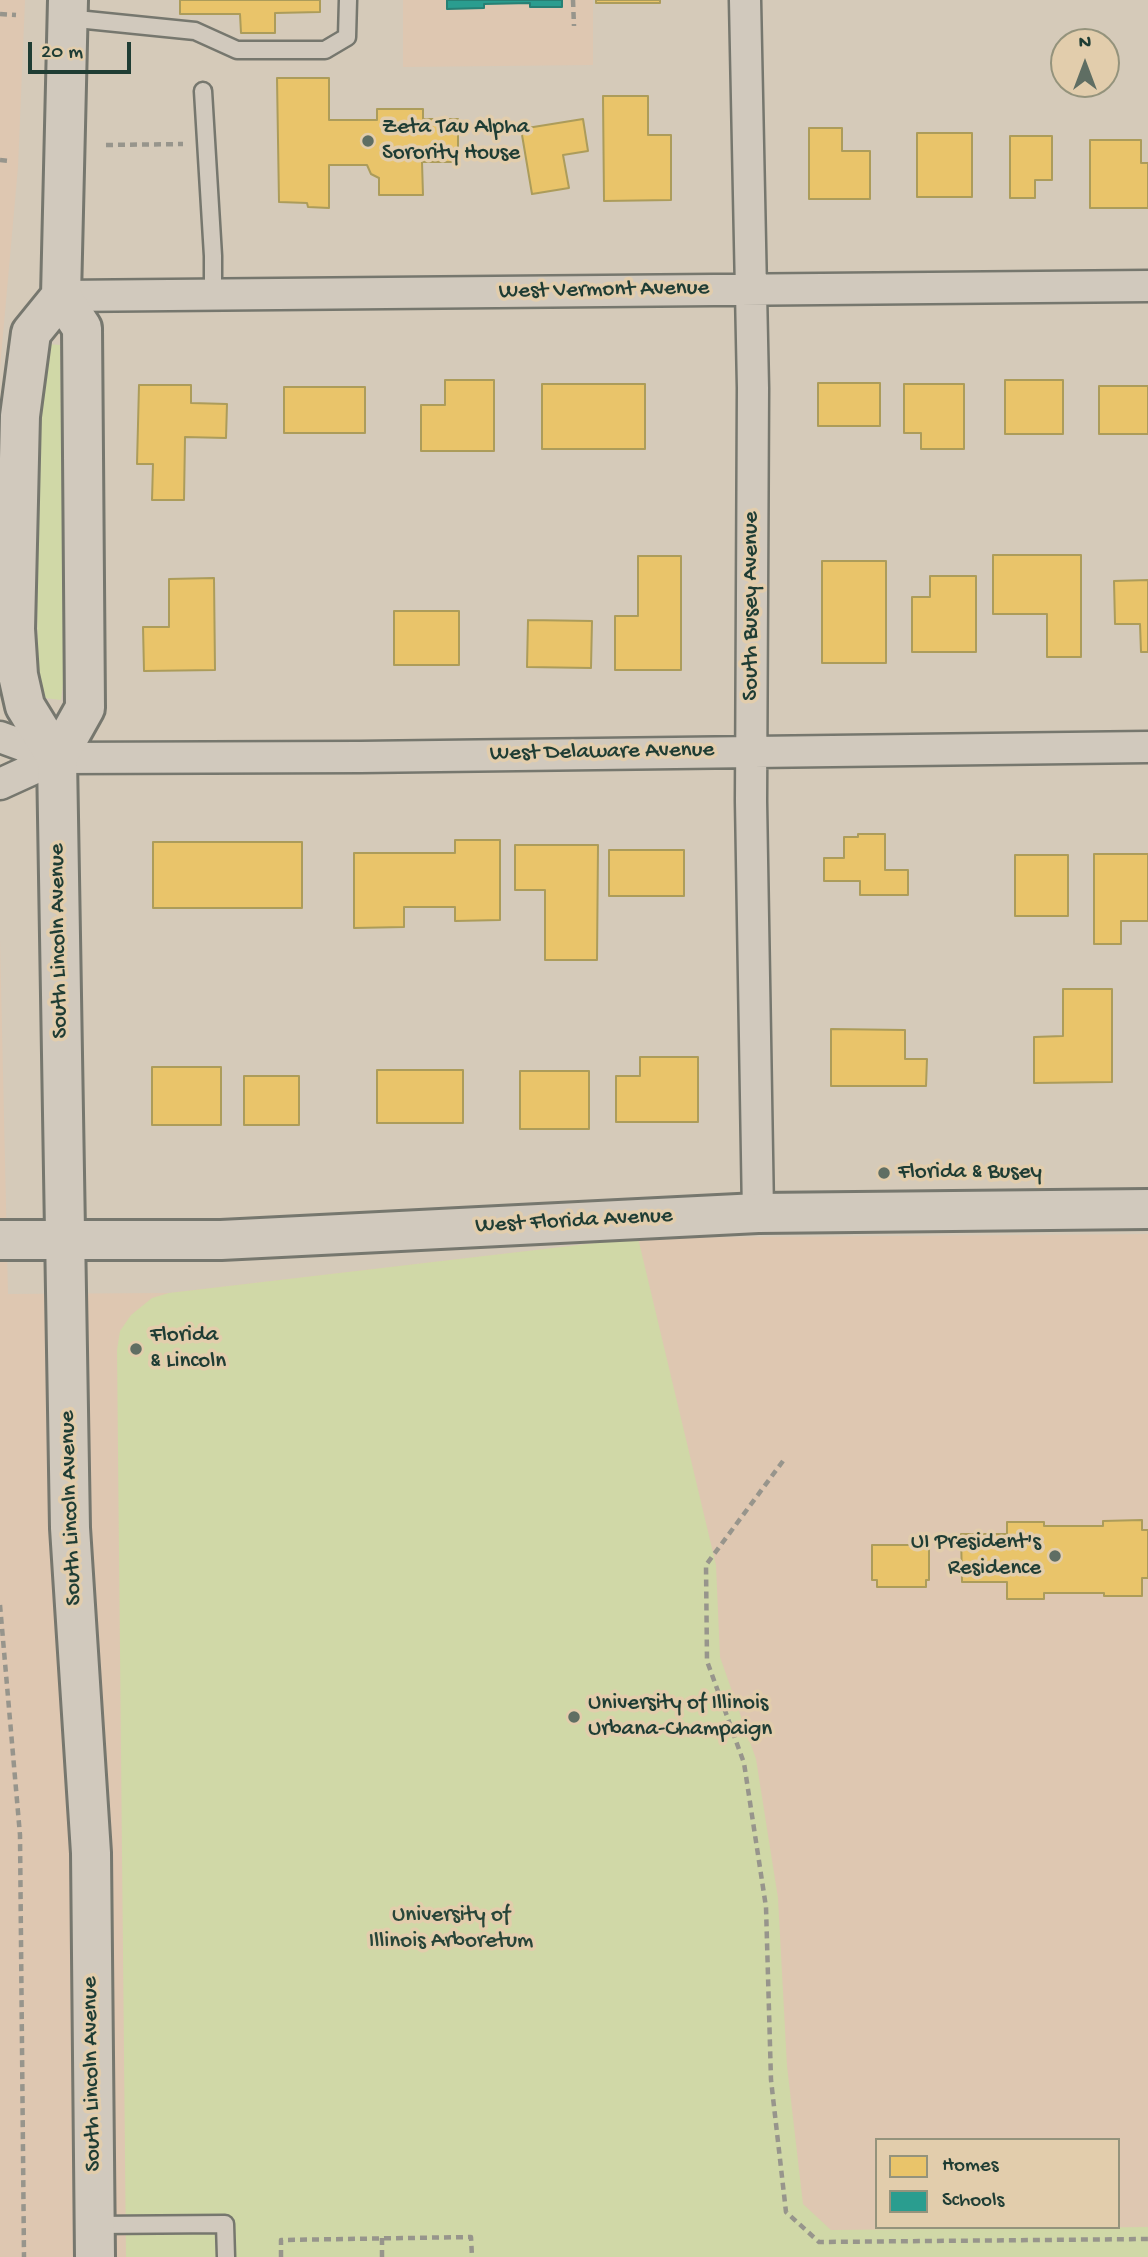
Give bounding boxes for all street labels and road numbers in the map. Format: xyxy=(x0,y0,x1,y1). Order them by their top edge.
street label: West Vermont Avenue xyxy=(498,275,710,307)
street label: South Busey Avenue xyxy=(738,511,766,701)
street label: West Delaware Avenue xyxy=(489,737,715,769)
street label: South Lincoln Avenue xyxy=(44,843,76,1039)
street label: West Florida Avenue xyxy=(475,1203,673,1241)
street label: South Lincoln Avenue xyxy=(55,1410,89,1606)
street label: South Lincoln Avenue xyxy=(77,1976,109,2172)

